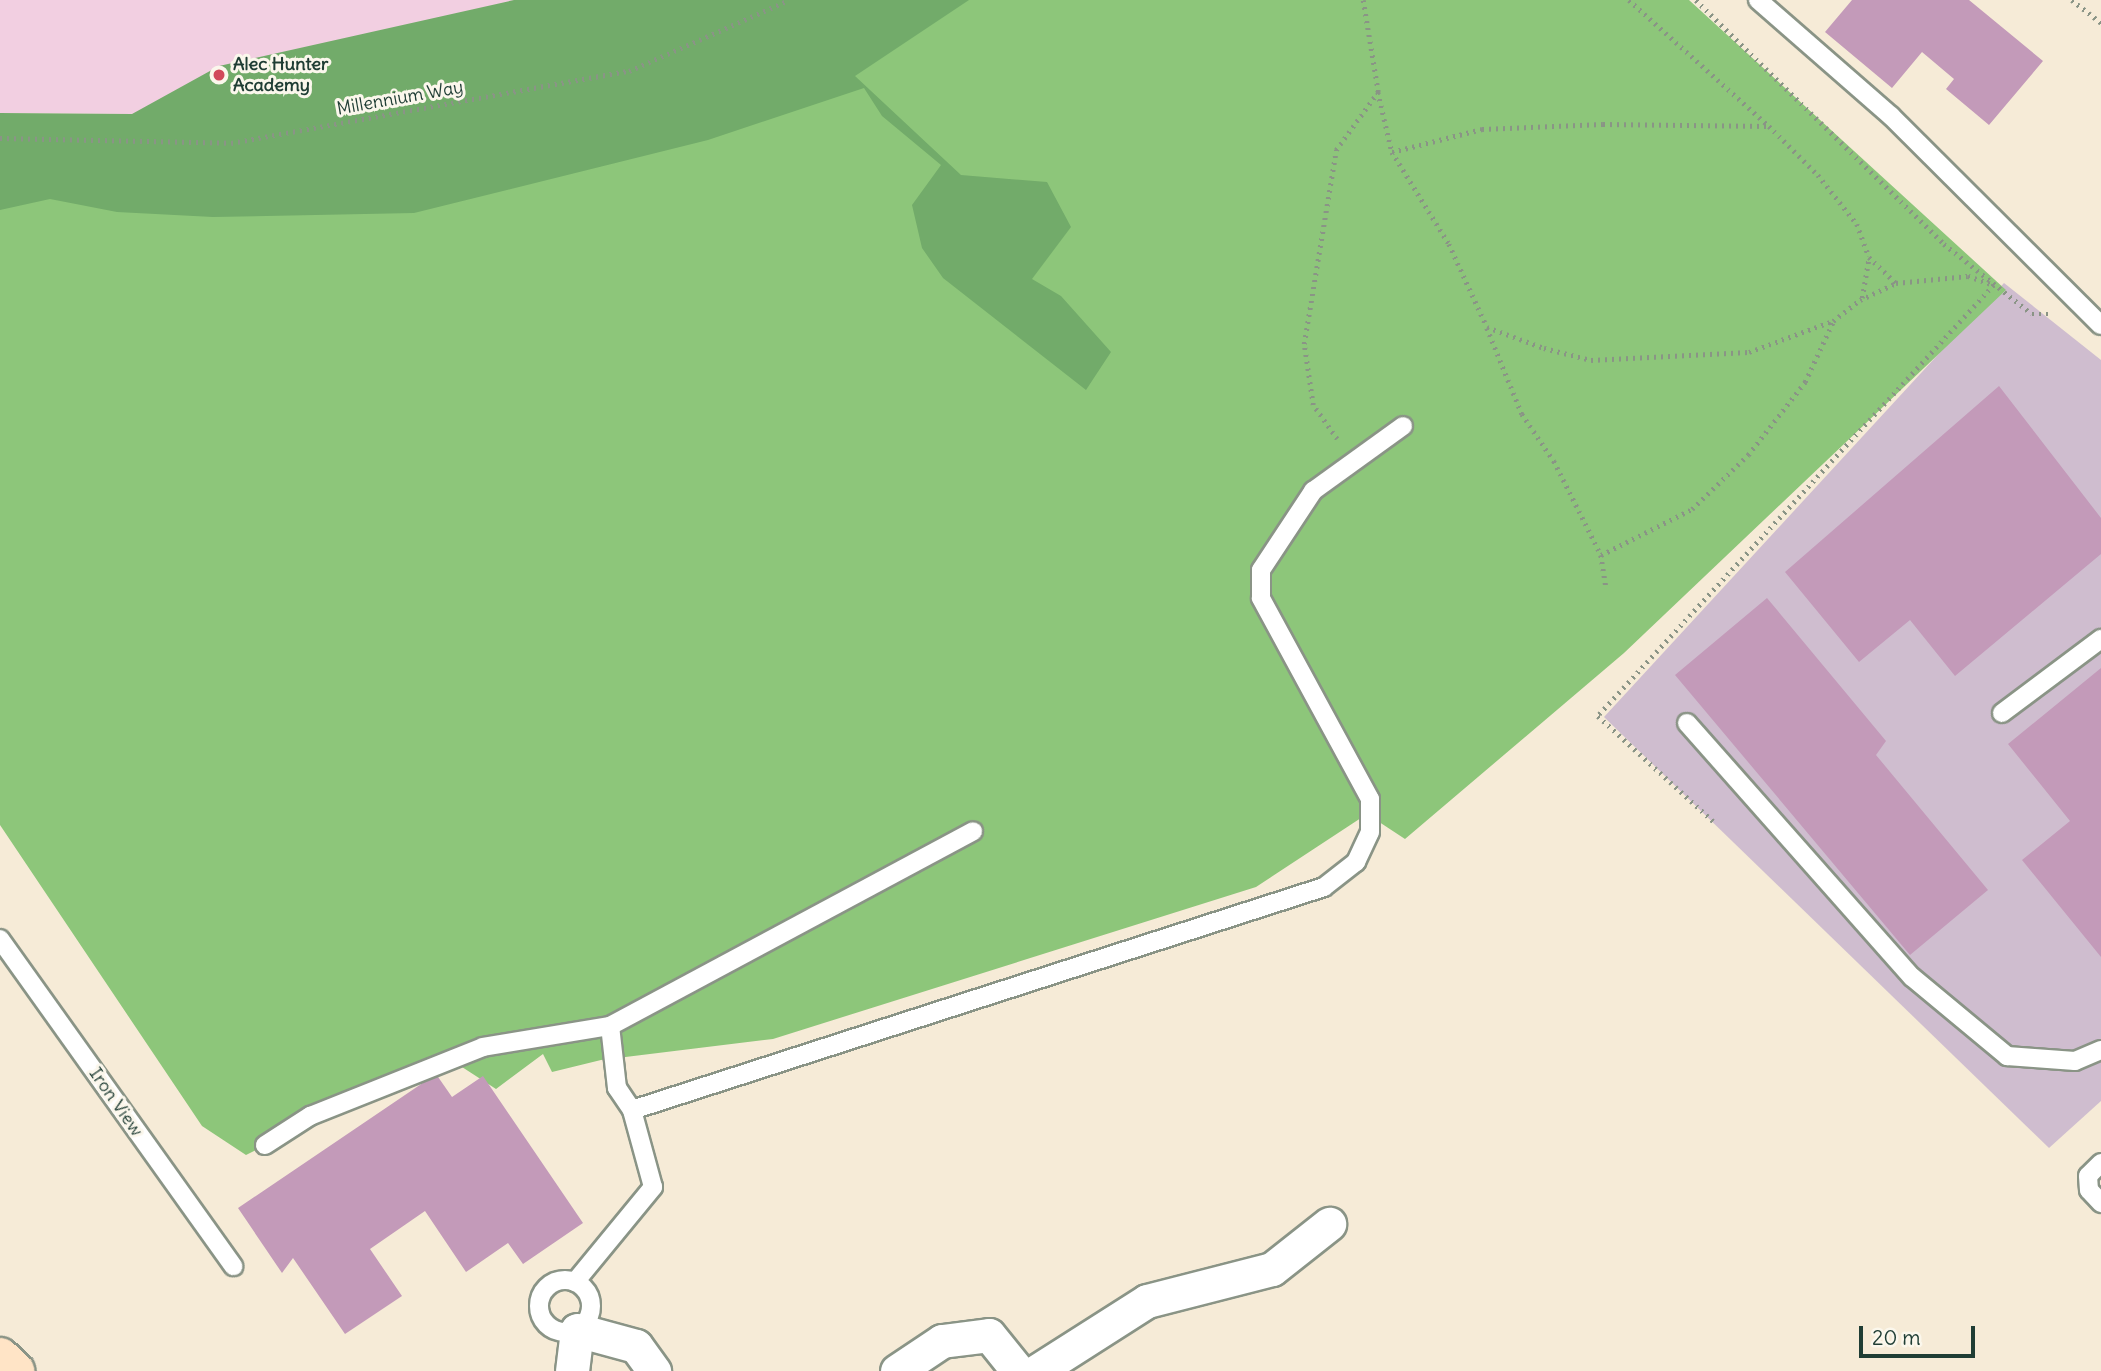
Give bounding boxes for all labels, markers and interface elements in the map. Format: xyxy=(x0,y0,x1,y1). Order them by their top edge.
place label: Alec Hunter Academy xyxy=(233,54,328,96)
marker: Alec Hunter Academy xyxy=(211,67,227,83)
street label: Millennium Way xyxy=(335,76,465,120)
street label: Iron View xyxy=(85,1064,147,1140)
scale bar xyxy=(1863,1312,1979,1356)
text: 20 m xyxy=(1872,1324,1921,1351)

